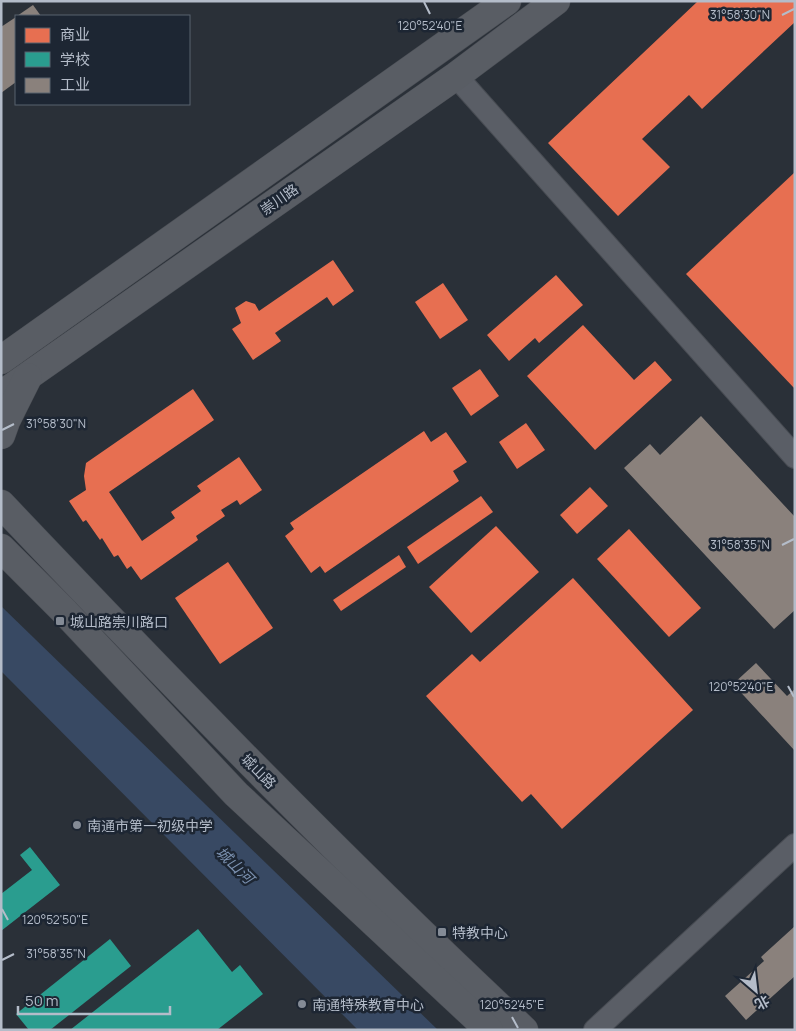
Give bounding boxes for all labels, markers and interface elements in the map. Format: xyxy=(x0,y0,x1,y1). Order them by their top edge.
text: 31°58'30"N xyxy=(710,6,770,23)
legend xyxy=(15,15,190,105)
text: 120°52'40"E xyxy=(398,17,463,34)
text: 商业 xyxy=(60,24,90,45)
text: 学校 xyxy=(60,49,90,70)
text: 工业 xyxy=(60,74,90,95)
street label: 崇川路 xyxy=(256,179,302,219)
text: 31°58'30"N xyxy=(26,415,86,432)
text: 31°58'35"N xyxy=(710,536,770,553)
place label: 城山路崇川路口 xyxy=(70,612,168,631)
marker: 城山路崇川路口 xyxy=(54,615,66,627)
text: 120°52'40"E xyxy=(709,678,774,695)
street label: 城山路 xyxy=(237,749,281,793)
place label: 南通市第一初级中学 xyxy=(87,816,213,835)
marker: 南通市第一初级中学 xyxy=(71,819,83,831)
water label: 城山河 xyxy=(212,842,261,890)
text: 120°52'50"E xyxy=(22,911,88,928)
place label: 特教中心 xyxy=(452,923,508,942)
marker: 特教中心 xyxy=(436,926,448,938)
text: 31°58'35"N xyxy=(26,945,86,962)
north arrow xyxy=(731,966,781,1016)
scale bar xyxy=(18,984,170,1016)
text: 50 m xyxy=(25,990,59,1011)
text: 北 xyxy=(752,991,773,1015)
place label: 南通特殊教育中心 xyxy=(312,995,424,1014)
text: 120°52'45"E xyxy=(480,996,544,1013)
marker: 南通特殊教育中心 xyxy=(296,998,308,1010)

